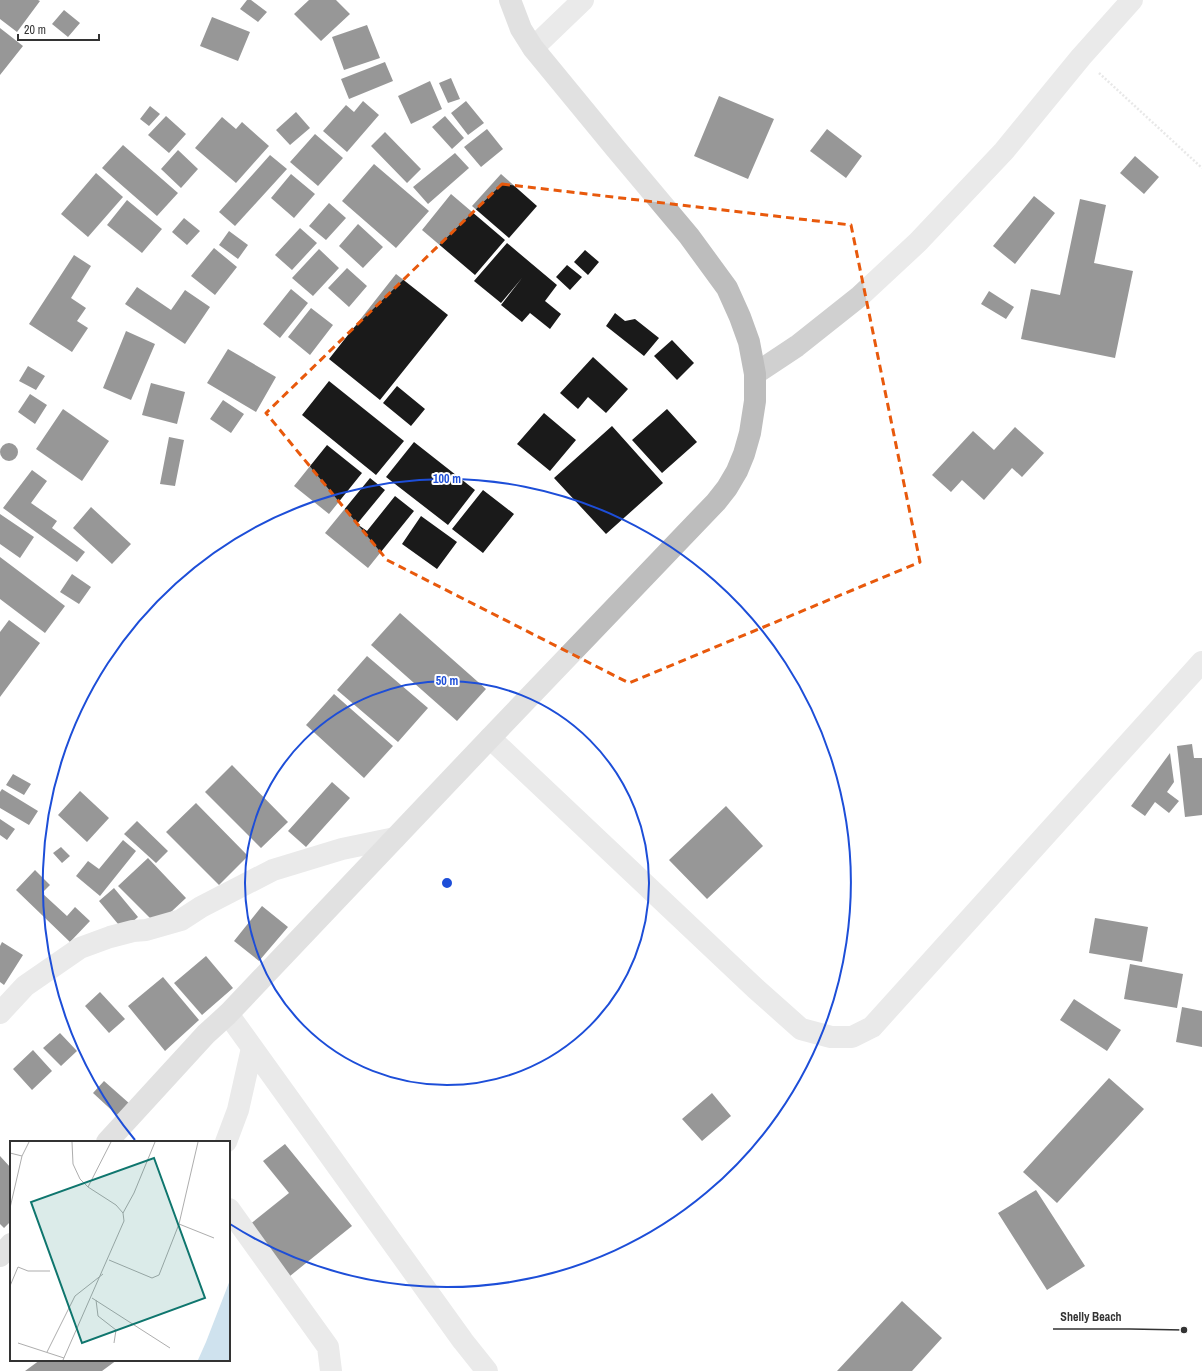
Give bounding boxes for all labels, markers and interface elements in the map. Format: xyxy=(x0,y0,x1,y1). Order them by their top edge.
scale bar xyxy=(18,16,99,42)
text: 20 m xyxy=(24,22,46,38)
text: 100 m xyxy=(433,471,461,487)
text: 50 m xyxy=(436,673,458,689)
centre of rings xyxy=(440,876,454,890)
inset map xyxy=(10,1141,230,1361)
callout: Shelly Beach xyxy=(1053,1305,1130,1329)
text: Shelly Beach xyxy=(1060,1309,1122,1325)

